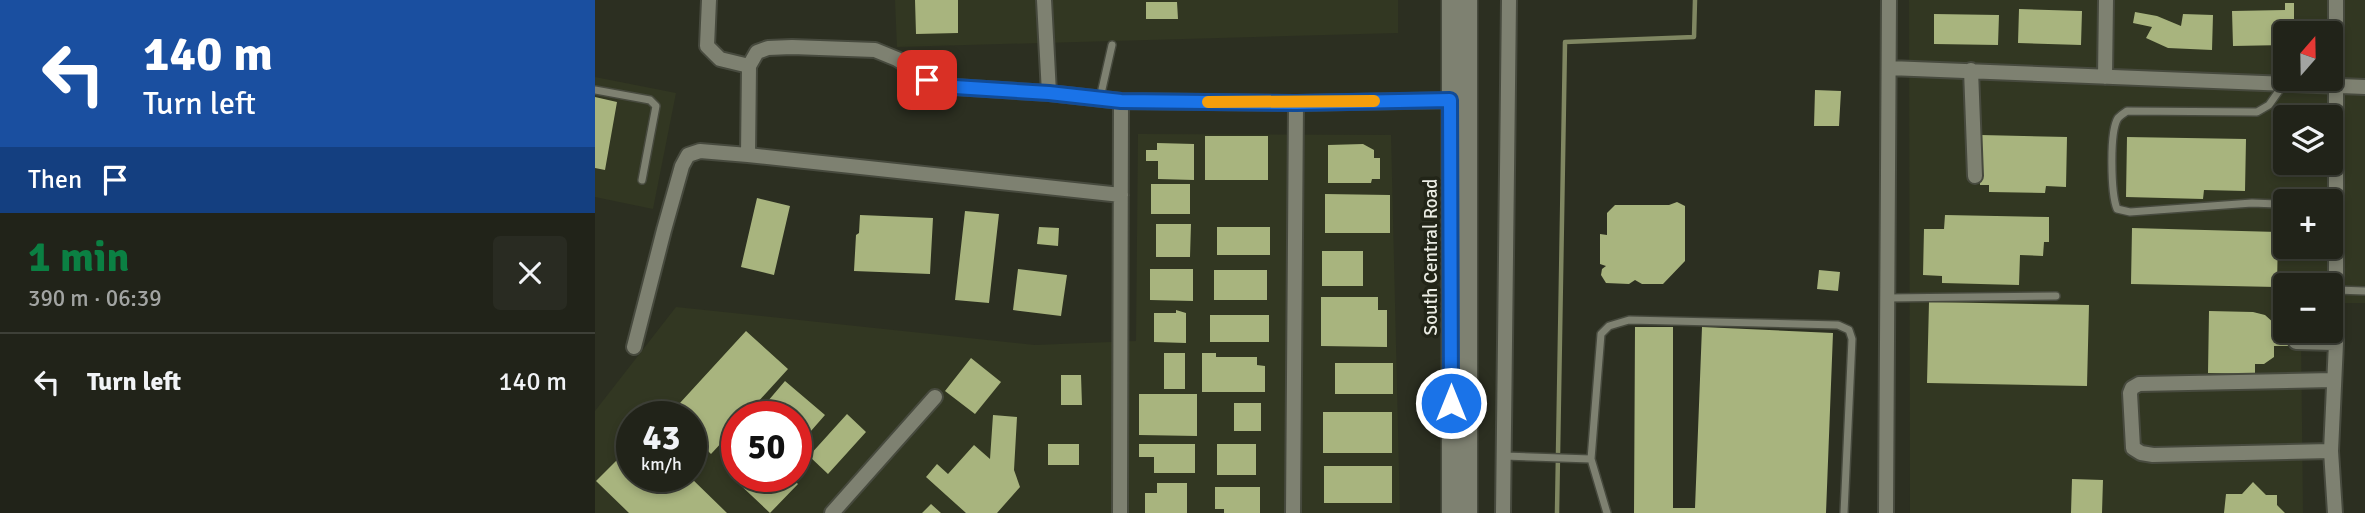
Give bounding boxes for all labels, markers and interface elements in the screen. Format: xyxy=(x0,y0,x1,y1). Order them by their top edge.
north arrow xyxy=(2273,21,2343,91)
map controls xyxy=(2273,21,2343,343)
text: 140 m xyxy=(143,24,273,84)
icon: left xyxy=(28,28,119,119)
pin xyxy=(897,50,957,110)
icon: arrive xyxy=(908,61,946,99)
text: Turn left xyxy=(143,84,256,123)
button: layers xyxy=(2273,105,2343,175)
icon: arrive xyxy=(96,161,134,199)
text: Then xyxy=(28,164,82,196)
street label: South Central Road xyxy=(1419,179,1443,335)
button: + xyxy=(2273,189,2343,259)
text: 1 min xyxy=(28,232,129,283)
button: close xyxy=(493,236,567,310)
button: − xyxy=(2273,273,2343,343)
text: 390 m · 06:39 xyxy=(28,284,162,313)
icon: left xyxy=(28,363,66,401)
text: Turn left xyxy=(87,366,181,398)
text: 140 m xyxy=(498,366,567,398)
position arrow xyxy=(1414,366,1488,440)
speed limit sign: 50 xyxy=(721,401,812,492)
text: 43 xyxy=(643,416,680,459)
text: km/h xyxy=(641,453,682,475)

